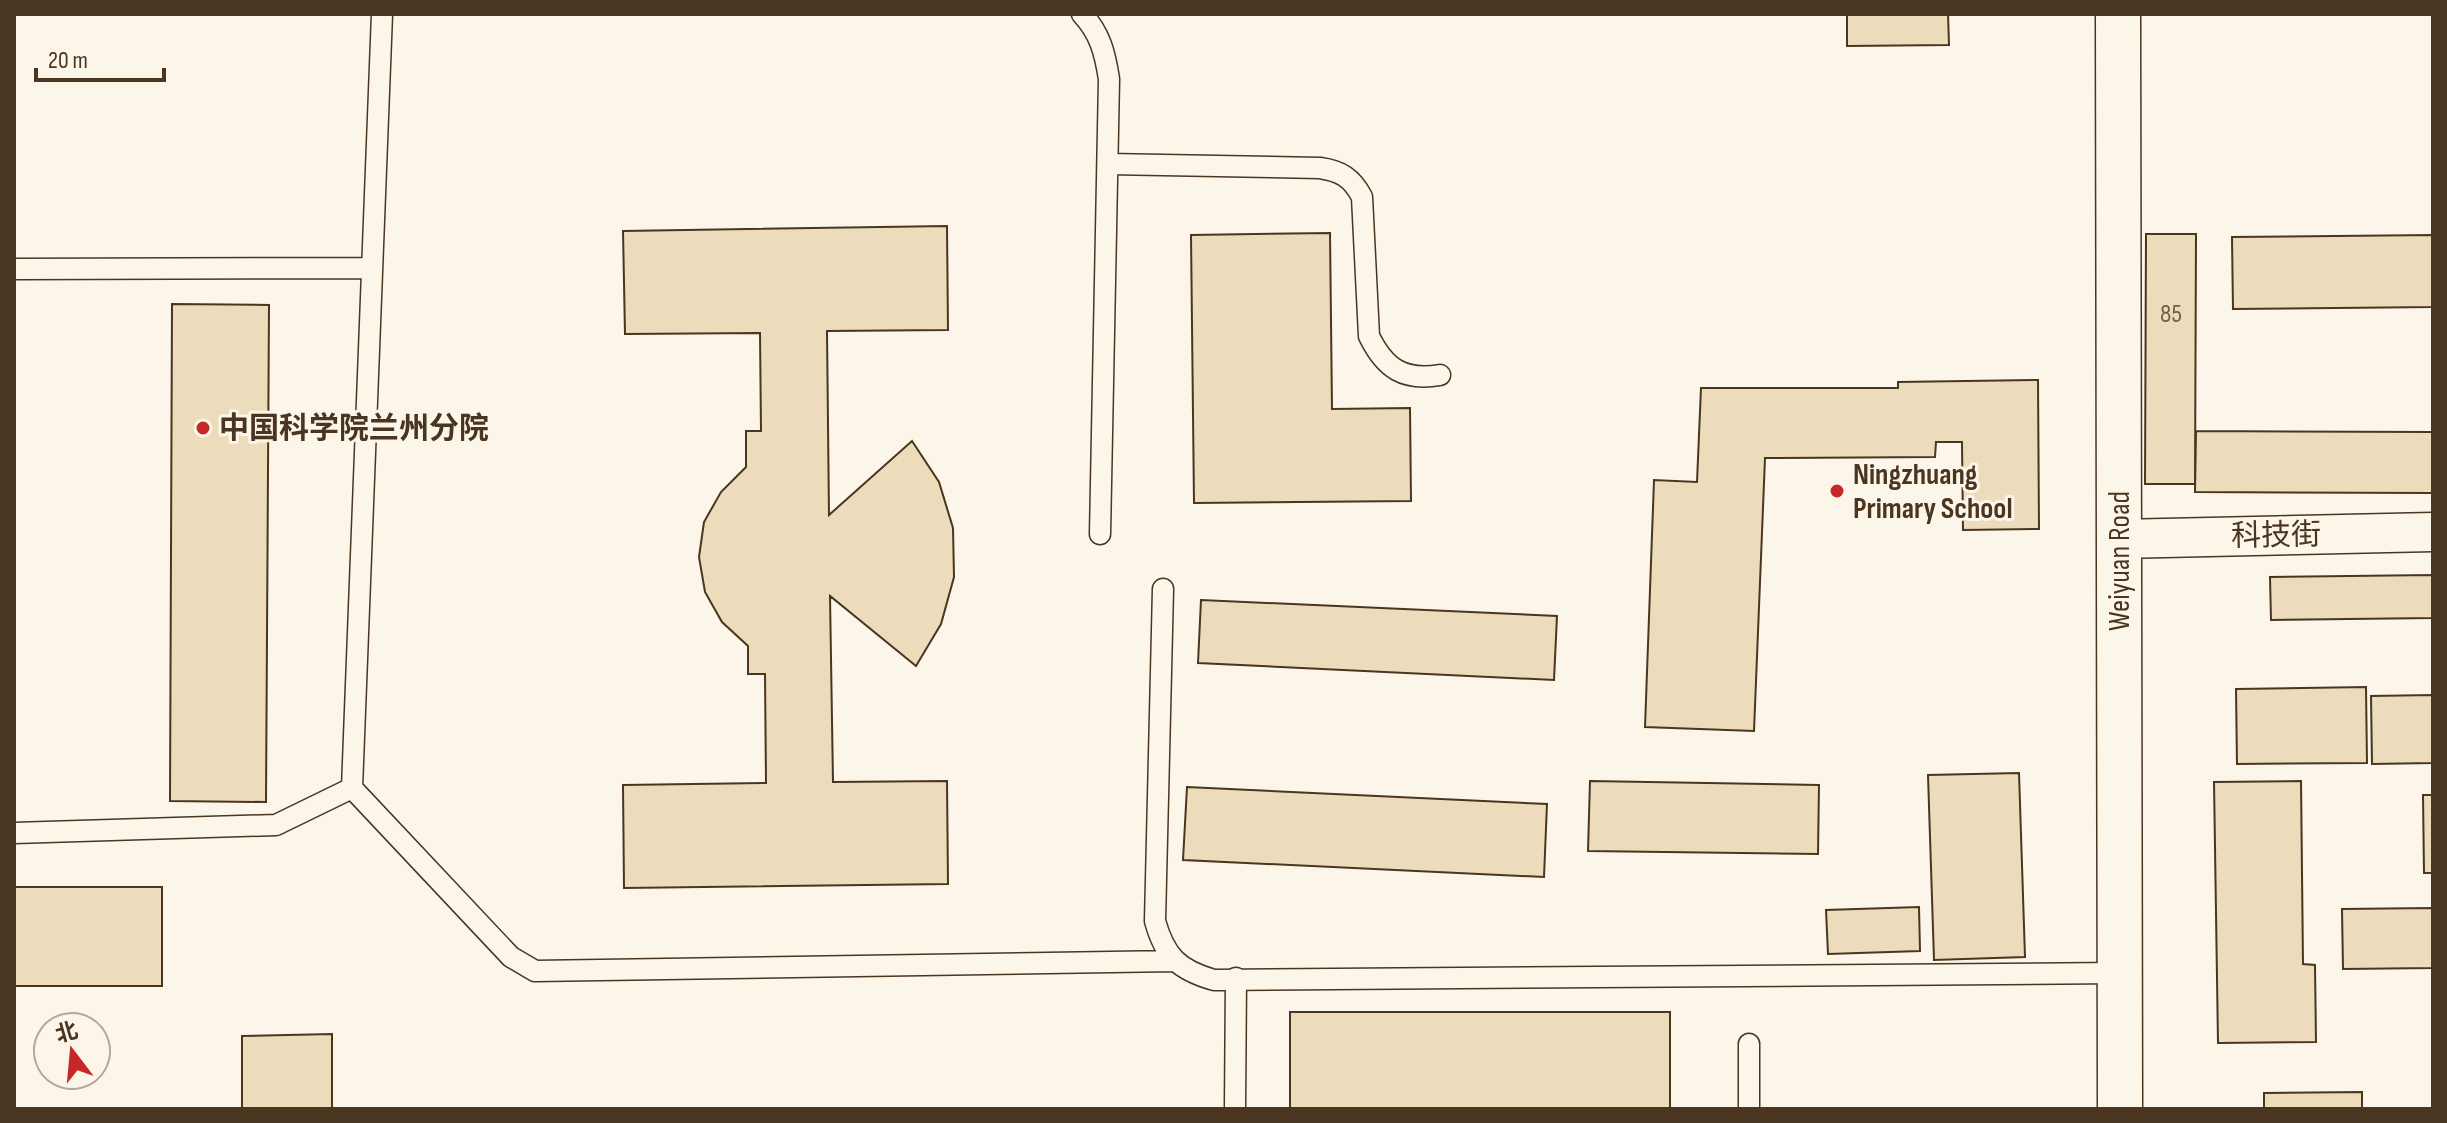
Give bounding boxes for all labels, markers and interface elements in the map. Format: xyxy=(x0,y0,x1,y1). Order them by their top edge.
scale bar xyxy=(36,32,164,82)
text: 20 m xyxy=(48,46,88,75)
house number: 85 xyxy=(2160,299,2182,330)
place label: 中国科学院兰州分院 xyxy=(219,411,489,447)
marker: 中国科学院兰州分院 xyxy=(194,419,212,437)
place label: Ningzhuang Primary School xyxy=(1853,457,2013,527)
marker: Ningzhuang Primary School xyxy=(1828,482,1846,500)
street label: Weiyuan Road xyxy=(2102,491,2138,631)
street label: 科技街 xyxy=(2231,517,2321,555)
north arrow xyxy=(32,1011,112,1091)
text: 北 xyxy=(53,1017,81,1049)

